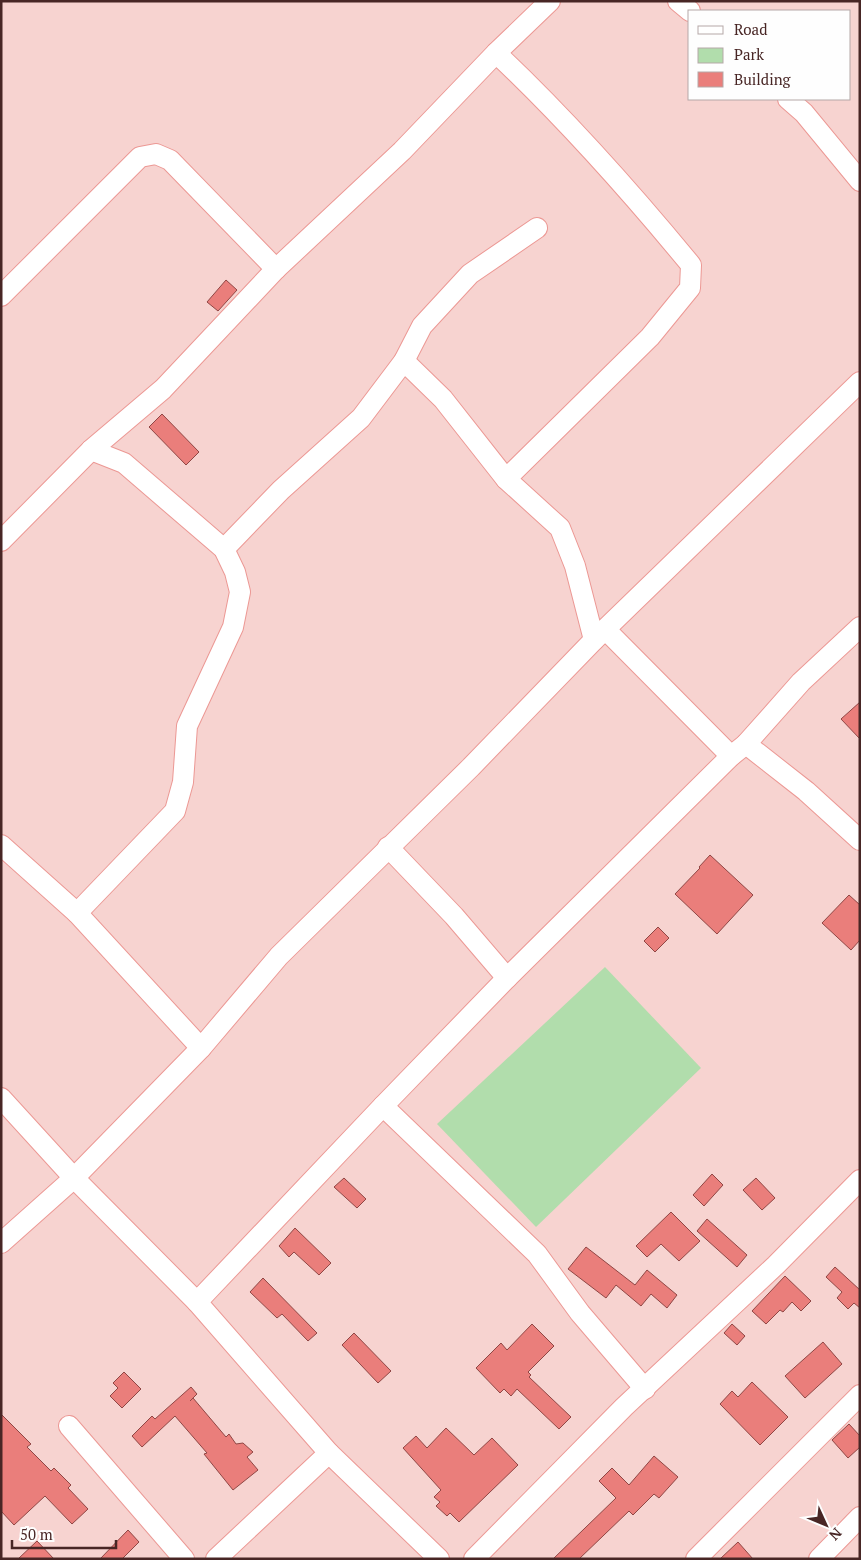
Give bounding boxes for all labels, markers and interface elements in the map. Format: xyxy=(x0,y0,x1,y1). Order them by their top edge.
legend xyxy=(688,10,851,100)
text: Road xyxy=(734,19,767,39)
text: Park xyxy=(734,44,764,64)
text: Building xyxy=(734,69,792,89)
north arrow xyxy=(801,1500,851,1550)
scale bar xyxy=(12,1518,116,1550)
text: 50 m xyxy=(20,1524,53,1544)
text: N xyxy=(825,1524,846,1545)

